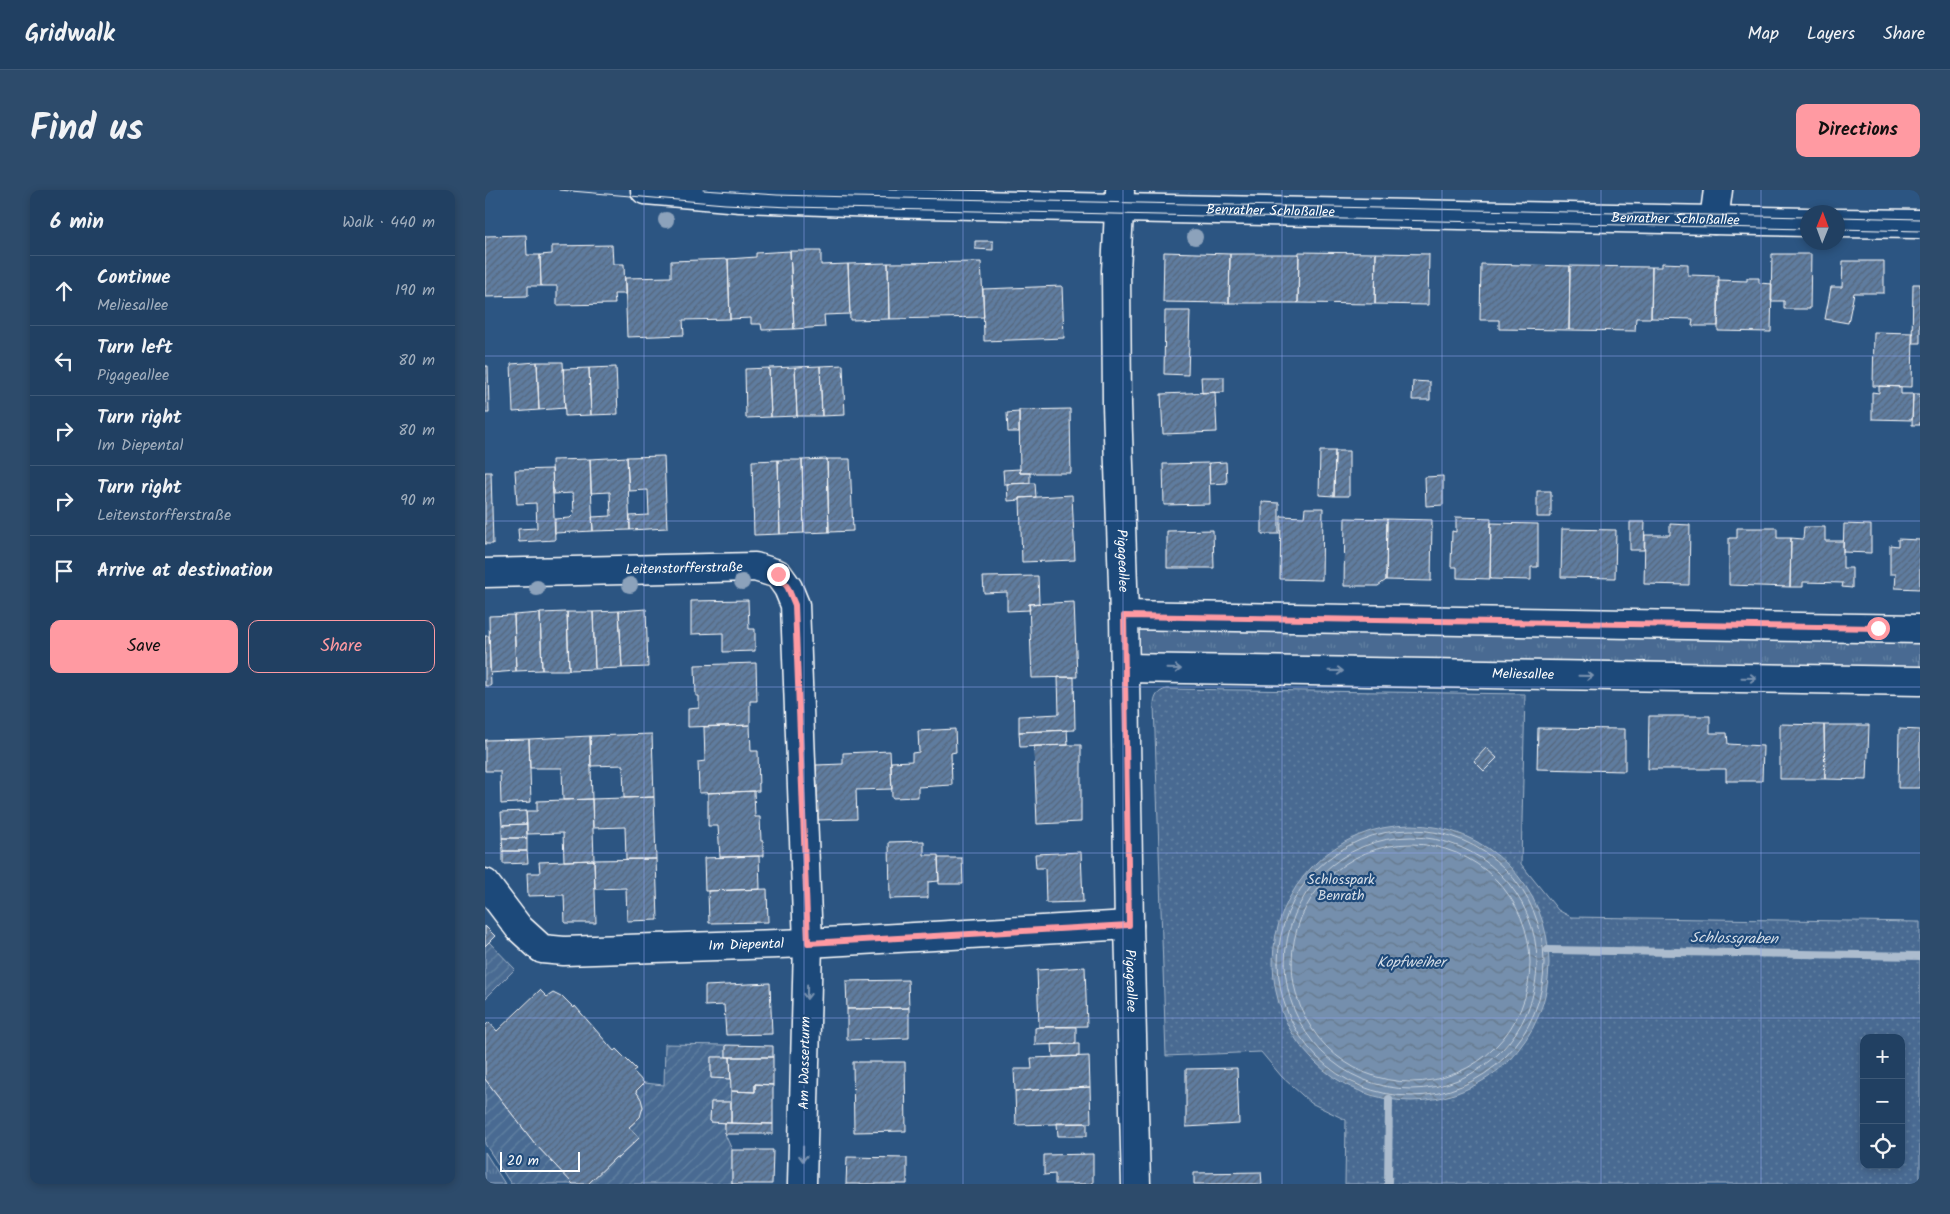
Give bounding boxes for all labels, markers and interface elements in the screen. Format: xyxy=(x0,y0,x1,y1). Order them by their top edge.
text: Gridwalk xyxy=(25,15,115,54)
text: Map xyxy=(1748,20,1779,49)
text: Layers xyxy=(1807,20,1855,49)
text: Share xyxy=(1883,20,1925,49)
text: Find us xyxy=(30,102,143,158)
button: Directions xyxy=(1796,104,1920,157)
street label: Benrather Schloßallee xyxy=(1206,199,1336,223)
north arrow xyxy=(1800,205,1845,250)
text: 6 min xyxy=(50,206,104,239)
street label: Benrather Schloßallee xyxy=(1611,207,1741,232)
text: Walk · 440 m xyxy=(342,210,435,235)
text: Continue xyxy=(97,263,170,293)
icon: ahead xyxy=(50,277,78,305)
text: 190 m xyxy=(395,278,435,303)
text: Meliesallee xyxy=(97,293,168,318)
text: Turn left xyxy=(97,333,172,363)
icon: left xyxy=(50,347,78,375)
text: 80 m xyxy=(398,348,435,373)
text: Pigageallee xyxy=(97,363,169,388)
text: Turn right xyxy=(97,403,182,433)
icon: right xyxy=(50,417,78,445)
text: 80 m xyxy=(398,418,435,443)
text: Im Diepental xyxy=(97,433,183,458)
text: Turn right xyxy=(97,473,182,503)
icon: right xyxy=(50,487,78,515)
text: 90 m xyxy=(400,488,435,513)
text: Leitenstorfferstraße xyxy=(97,503,231,528)
street label: Pigageallee xyxy=(1110,529,1134,593)
text: Arrive at destination xyxy=(97,556,273,586)
street label: Leitenstorfferstraße xyxy=(625,556,744,581)
icon: arrive xyxy=(50,557,78,585)
route end xyxy=(767,563,790,586)
route start xyxy=(1867,617,1890,640)
button: Save xyxy=(50,620,238,673)
button: Share xyxy=(248,620,435,673)
street label: Meliesallee xyxy=(1492,663,1555,686)
one-way arrow xyxy=(1166,664,1182,673)
one-way arrow xyxy=(1328,667,1344,676)
one-way arrow xyxy=(1578,671,1594,681)
one-way arrow xyxy=(1740,673,1757,683)
park label: Schlosspark Benrath xyxy=(1307,869,1375,907)
water label: Schlossgraben xyxy=(1690,926,1779,952)
street label: Im Diepental xyxy=(708,933,785,957)
street label: Pigageallee xyxy=(1119,949,1142,1013)
water label: Kopfweiher xyxy=(1377,951,1448,975)
one-way arrow xyxy=(802,983,812,999)
street label: Am Wasserturm xyxy=(793,1016,817,1110)
map controls xyxy=(1860,1034,1905,1169)
button: + xyxy=(1860,1034,1905,1079)
button: − xyxy=(1860,1079,1905,1124)
button: locate xyxy=(1860,1124,1905,1169)
one-way arrow xyxy=(798,1146,808,1162)
scale bar xyxy=(500,1149,580,1172)
text: 20 m xyxy=(507,1150,539,1172)

